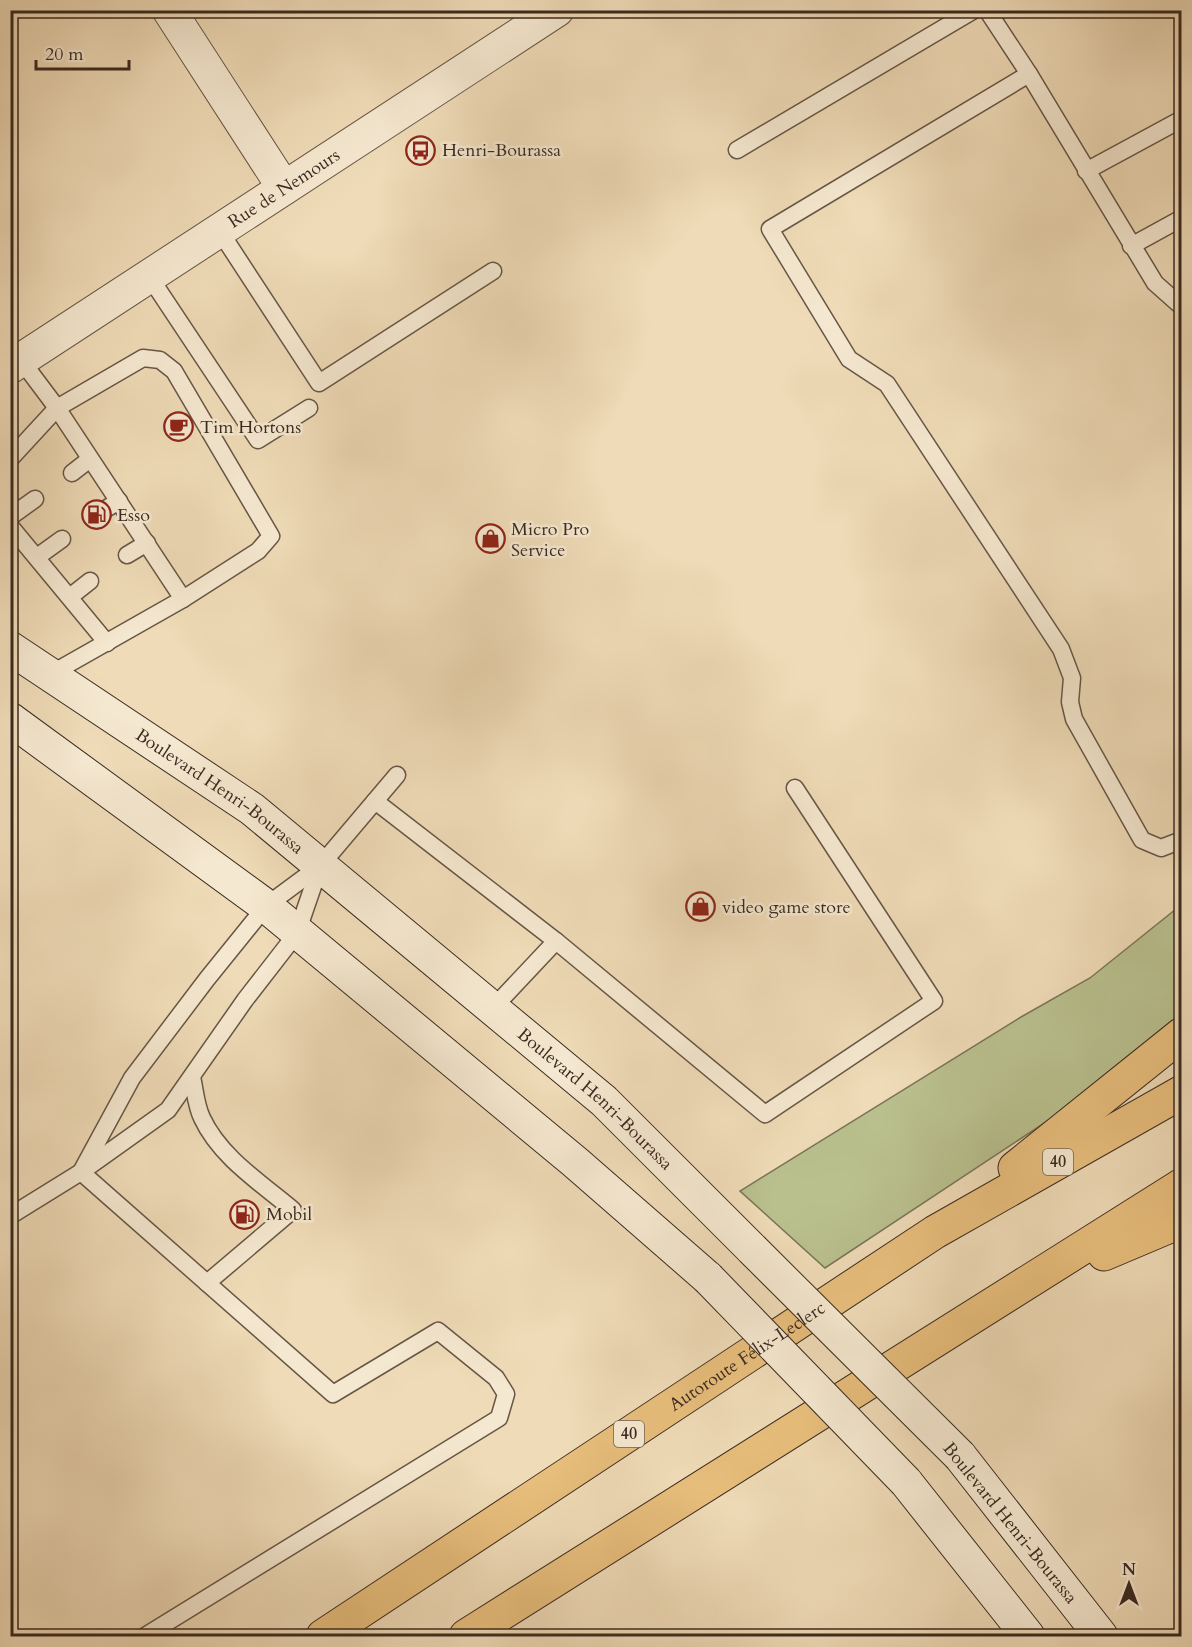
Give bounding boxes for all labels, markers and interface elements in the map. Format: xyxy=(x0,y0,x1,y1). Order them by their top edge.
scale bar xyxy=(36,33,129,71)
text: 20 m xyxy=(45,42,84,67)
bus stop icon: Henri-Bourassa xyxy=(405,134,437,166)
place label: Henri-Bourassa xyxy=(442,138,561,163)
street label: Rue de Nemours xyxy=(223,143,345,234)
cafe icon: Tim Hortons xyxy=(163,411,195,443)
place label: Tim Hortons xyxy=(200,415,301,440)
fuel station icon: Esso xyxy=(80,499,112,531)
place label: Esso xyxy=(117,503,150,528)
place label: Micro Pro Service xyxy=(511,517,590,563)
shop icon: Micro Pro Service xyxy=(474,523,506,555)
street label: Boulevard Henri-Bourassa xyxy=(131,722,310,860)
shop icon: video game store xyxy=(685,891,717,923)
place label: video game store xyxy=(722,895,851,920)
street label: Boulevard Henri-Bourassa xyxy=(512,1022,679,1176)
road number: 40 xyxy=(1043,1149,1073,1175)
fuel station icon: Mobil xyxy=(229,1198,261,1230)
place label: Mobil xyxy=(266,1202,312,1227)
street label: Autoroute Félix-Leclerc xyxy=(664,1295,830,1417)
road number: 40 xyxy=(614,1421,644,1447)
street label: Boulevard Henri-Bourassa xyxy=(937,1437,1083,1609)
north arrow xyxy=(1099,1554,1159,1614)
text: N xyxy=(1122,1559,1136,1581)

